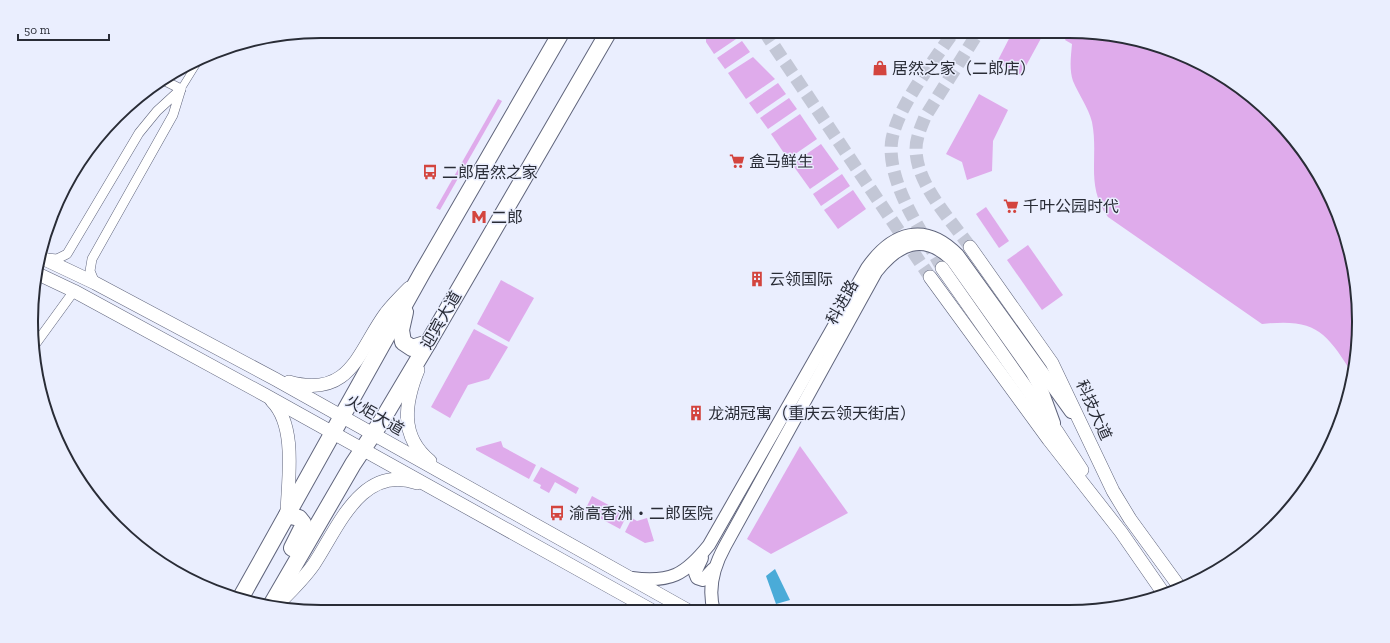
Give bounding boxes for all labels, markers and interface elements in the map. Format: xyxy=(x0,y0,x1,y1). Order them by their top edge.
scale bar xyxy=(18,16,109,42)
text: 50 m xyxy=(24,23,51,37)
shop icon: 居然之家（二郎店） xyxy=(871,59,889,77)
place label: 居然之家（二郎店） xyxy=(892,59,1036,78)
supermarket icon: 盒马鲜生 xyxy=(728,152,746,170)
place label: 盒马鲜生 xyxy=(749,152,813,171)
bus stop icon: 二郎居然之家 xyxy=(421,163,439,181)
place label: 二郎居然之家 xyxy=(442,163,538,182)
supermarket icon: 千叶公园时代 xyxy=(1002,197,1020,215)
place label: 千叶公园时代 xyxy=(1023,197,1119,216)
metro station icon: 二郎 xyxy=(470,208,488,226)
place label: 二郎 xyxy=(491,208,523,227)
building icon: 云领国际 xyxy=(748,270,766,288)
place label: 云领国际 xyxy=(769,270,833,289)
street label: 科进路 xyxy=(822,276,862,328)
street label: 迎宾大道 xyxy=(417,288,465,352)
street label: 科技大道 xyxy=(1072,377,1116,443)
street label: 火炬大道 xyxy=(343,391,407,439)
building icon: 龙湖冠寓（重庆云领天街店） xyxy=(687,404,705,422)
place label: 龙湖冠寓（重庆云领天街店） xyxy=(708,404,916,423)
bus stop icon: 渝高香洲‧二郎医院 xyxy=(548,504,566,522)
place label: 渝高香洲‧二郎医院 xyxy=(569,504,713,523)

